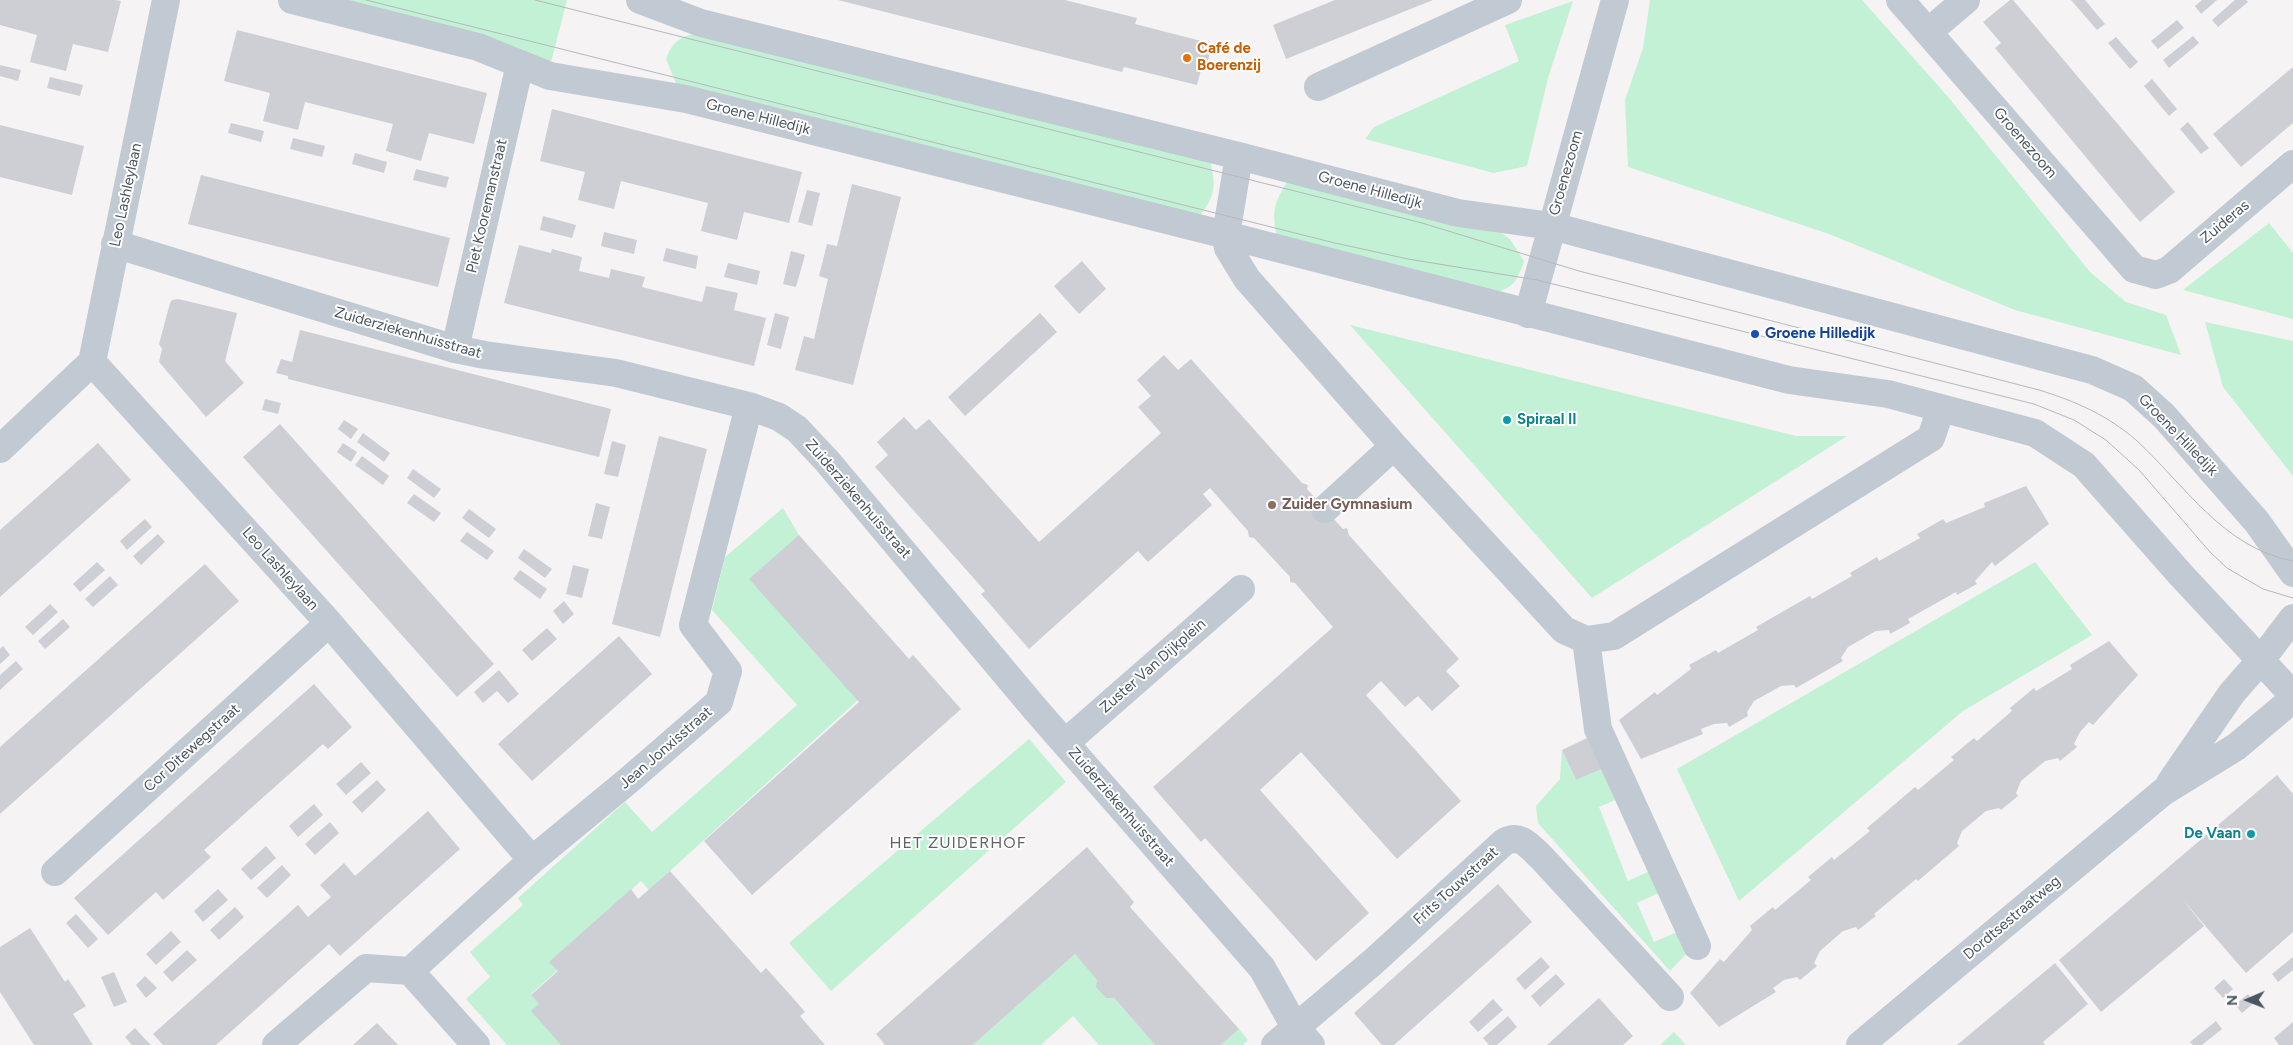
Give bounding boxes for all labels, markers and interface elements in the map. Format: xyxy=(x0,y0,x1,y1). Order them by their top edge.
place label: Café de Boerenzij xyxy=(1197,40,1261,75)
marker: Café de Boerenzij xyxy=(1181,52,1193,64)
street label: Groene Hilledijk xyxy=(704,95,812,139)
street label: Groenezoom xyxy=(1990,104,2060,182)
street label: Groenezoom xyxy=(1545,128,1587,218)
street label: Piet Kooremanstraat xyxy=(463,137,511,275)
street label: Leo Lashleylaan xyxy=(106,142,146,248)
street label: Groene Hilledijk xyxy=(1316,167,1424,213)
street label: Zuideras xyxy=(2197,196,2253,248)
street label: Zuiderziekenhuisstraat xyxy=(332,303,484,363)
place label: Groene Hilledijk xyxy=(1765,325,1875,343)
marker: Groene Hilledijk xyxy=(1749,328,1761,340)
street label: Groene Hilledijk xyxy=(2134,390,2222,480)
place label: Spiraal II xyxy=(1517,411,1577,429)
marker: Spiraal II xyxy=(1501,414,1513,426)
street label: Zuiderziekenhuisstraat xyxy=(801,436,915,562)
place label: Zuider Gymnasium xyxy=(1282,496,1412,514)
marker: Zuider Gymnasium xyxy=(1266,499,1278,511)
street label: Leo Lashleylaan xyxy=(238,524,322,614)
street label: Zuster Van Dijkplein xyxy=(1096,615,1210,717)
street label: Cor Ditewegstraat xyxy=(140,700,244,796)
street label: Jean Jonxisstraat xyxy=(616,703,716,793)
street label: Zuiderziekenhuisstraat xyxy=(1064,744,1178,870)
place label: De Vaan xyxy=(2184,825,2241,843)
marker: De Vaan xyxy=(2245,828,2257,840)
district label: HET ZUIDERHOF xyxy=(888,833,1028,853)
street label: Frits Touwstraat xyxy=(1410,843,1502,929)
street label: Dordtsestraatweg xyxy=(1960,872,2064,964)
north arrow xyxy=(2223,975,2273,1025)
text: N xyxy=(2224,995,2241,1006)

